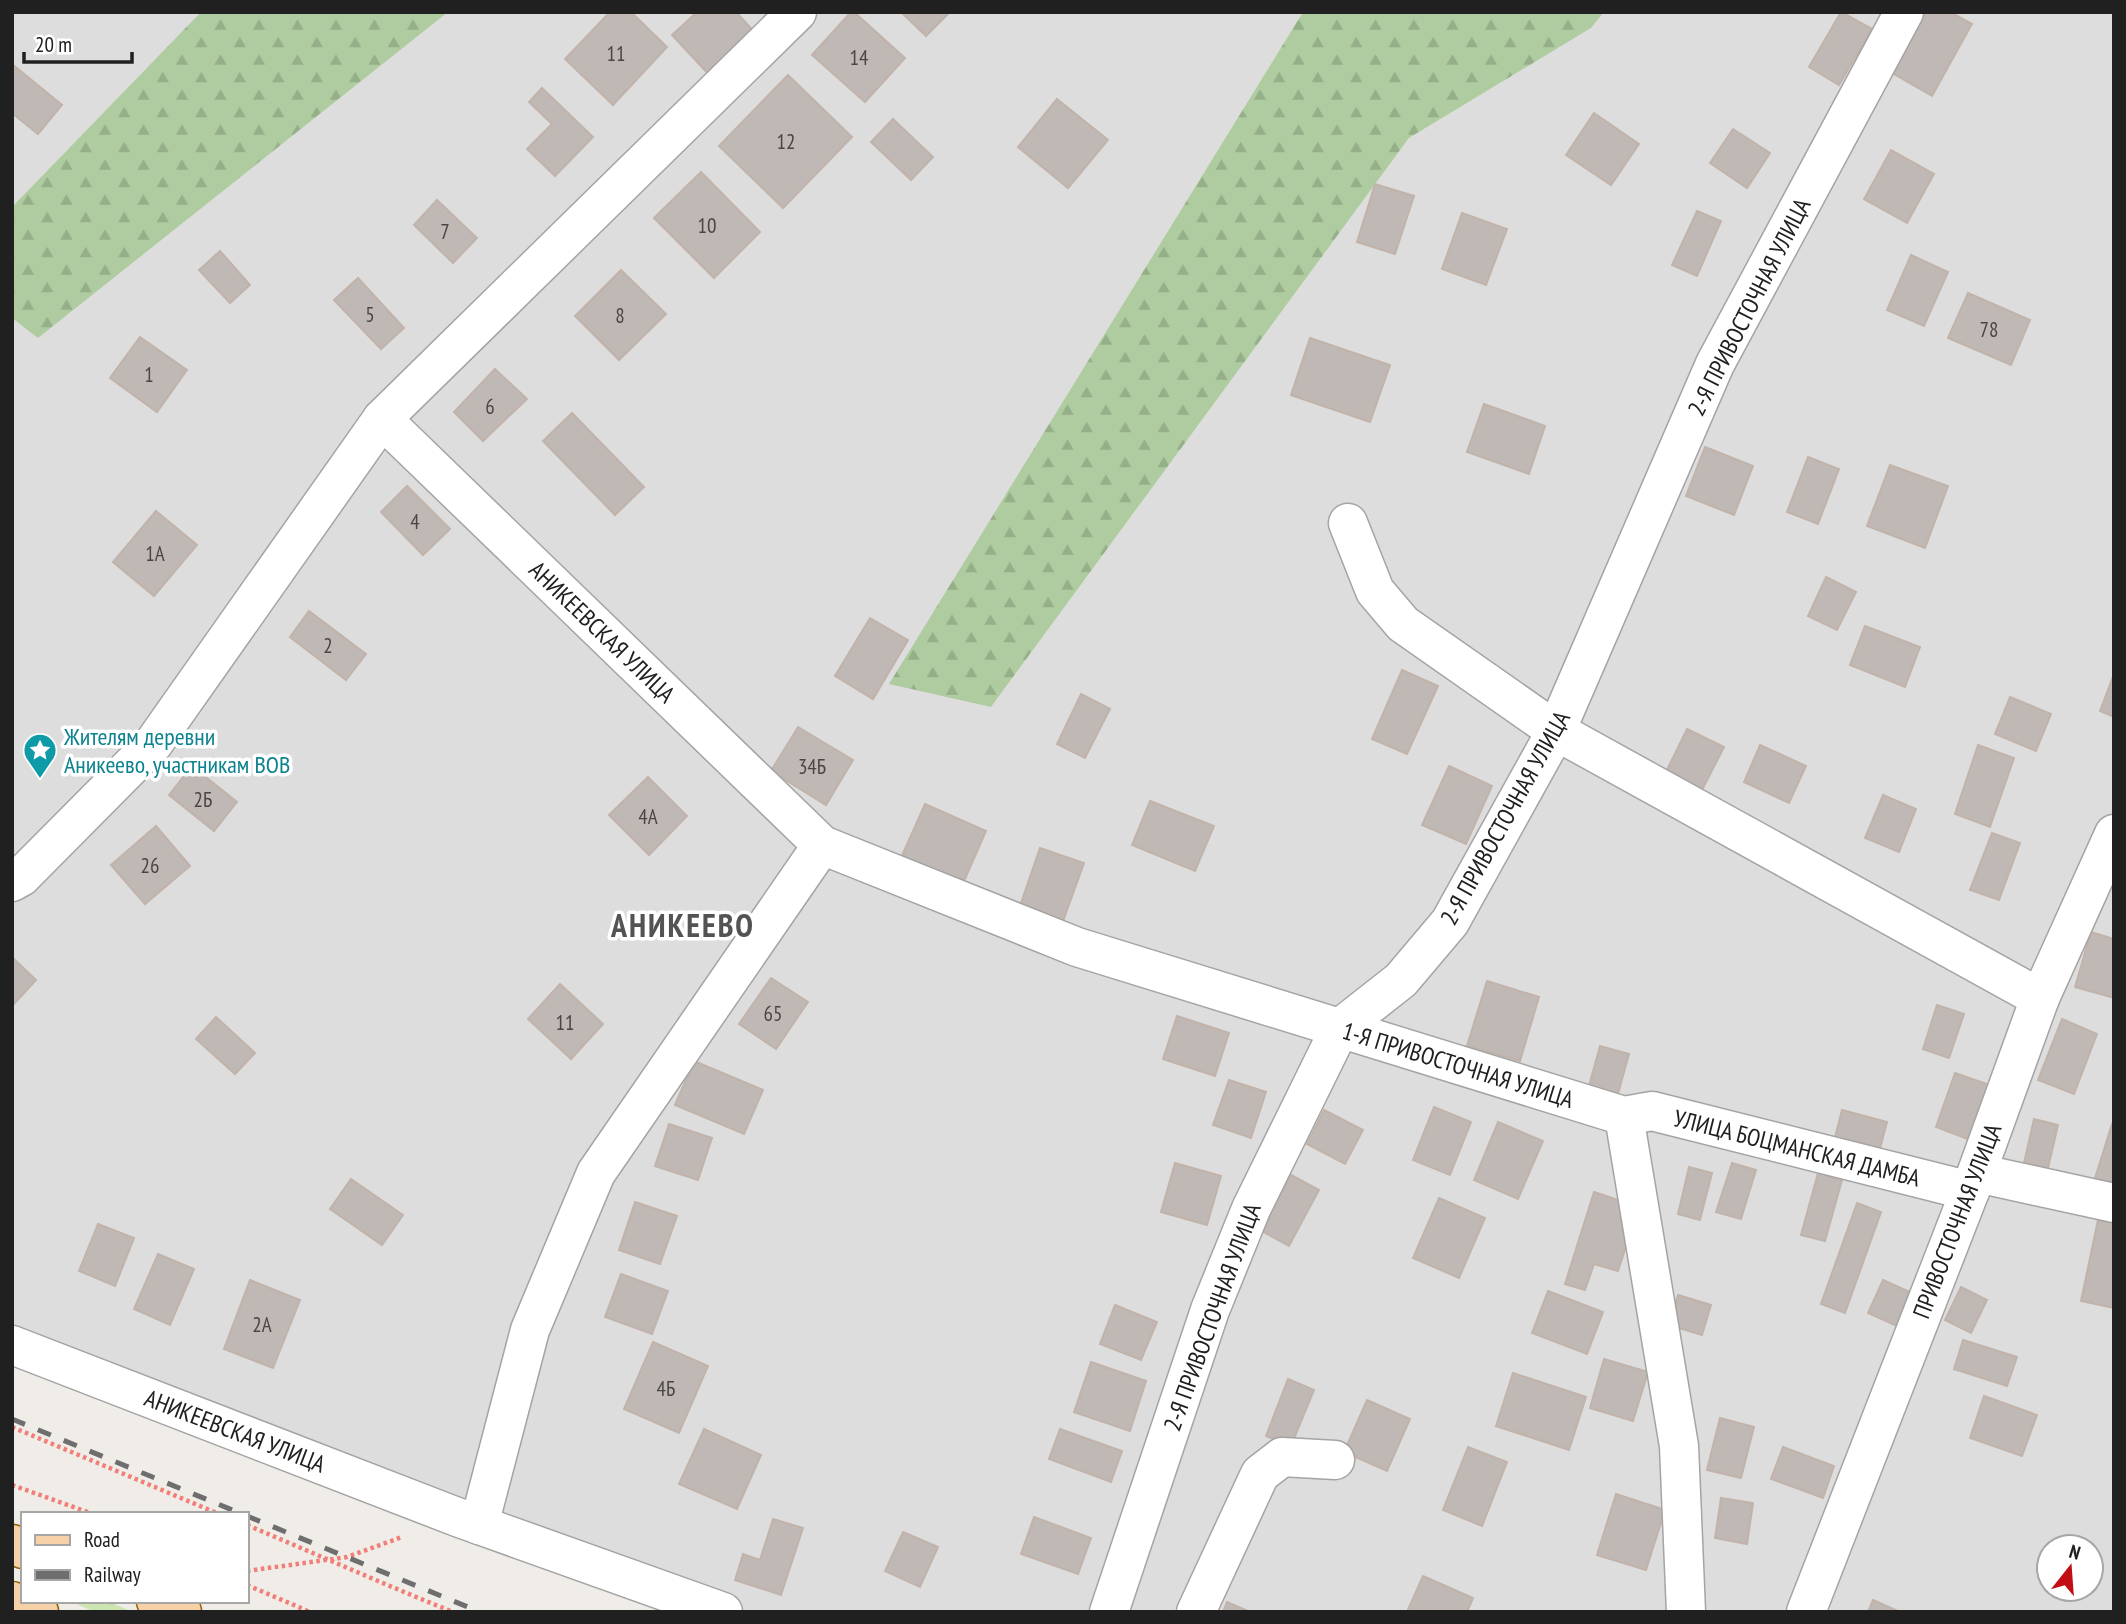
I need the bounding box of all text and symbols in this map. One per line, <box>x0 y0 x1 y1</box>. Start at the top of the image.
scale bar <box>24 21 133 65</box>
text: 20 m <box>35 31 72 58</box>
house number: 11 <box>607 40 625 67</box>
house number: 14 <box>850 44 869 71</box>
house number: 12 <box>777 128 795 155</box>
street label: 2-Я ПРИВОСТОЧНАЯ УЛИЦА <box>1681 192 1818 421</box>
house number: 10 <box>698 212 716 239</box>
house number: 7 <box>440 218 450 245</box>
house number: 5 <box>365 301 375 328</box>
house number: 8 <box>615 302 625 329</box>
house number: 78 <box>1980 316 1998 343</box>
house number: 1 <box>144 361 154 388</box>
house number: 6 <box>485 393 495 420</box>
house number: 4 <box>410 508 420 535</box>
house number: 1А <box>145 540 165 567</box>
street label: АНИКЕЕВСКАЯ УЛИЦА <box>523 555 682 710</box>
house number: 2 <box>323 632 333 659</box>
street label: 2-Я ПРИВОСТОЧНАЯ УЛИЦА <box>1433 705 1577 931</box>
place label: Жителям деревни Аникеево, участникам ВОВ <box>63 721 290 780</box>
place icon: Жителям деревни Аникеево, участникам ВОВ <box>21 731 59 780</box>
house number: 34Б <box>798 753 826 780</box>
house number: 2Б <box>194 786 212 813</box>
house number: 4А <box>638 803 658 830</box>
house number: 26 <box>141 852 159 879</box>
district label: АНИКЕЕВО <box>610 904 755 946</box>
house number: 65 <box>764 1000 782 1027</box>
house number: 11 <box>556 1009 574 1036</box>
street label: 1-Я ПРИВОСТОЧНАЯ УЛИЦА <box>1339 1015 1578 1115</box>
street label: УЛИЦА БОЦМАНСКАЯ ДАМБА <box>1671 1102 1924 1194</box>
street label: ПРИВОСТОЧНАЯ УЛИЦА <box>1906 1119 2009 1323</box>
street label: 2-Я ПРИВОСТОЧНАЯ УЛИЦА <box>1156 1198 1268 1435</box>
house number: 2А <box>252 1311 272 1338</box>
house number: 4Б <box>657 1375 675 1402</box>
street label: АНИКЕЕВСКАЯ УЛИЦА <box>140 1382 330 1480</box>
legend <box>21 1512 248 1603</box>
text: Road <box>84 1526 120 1553</box>
north arrow <box>2035 1533 2105 1603</box>
text: N <box>2067 1539 2083 1565</box>
text: Railway <box>84 1561 141 1588</box>

